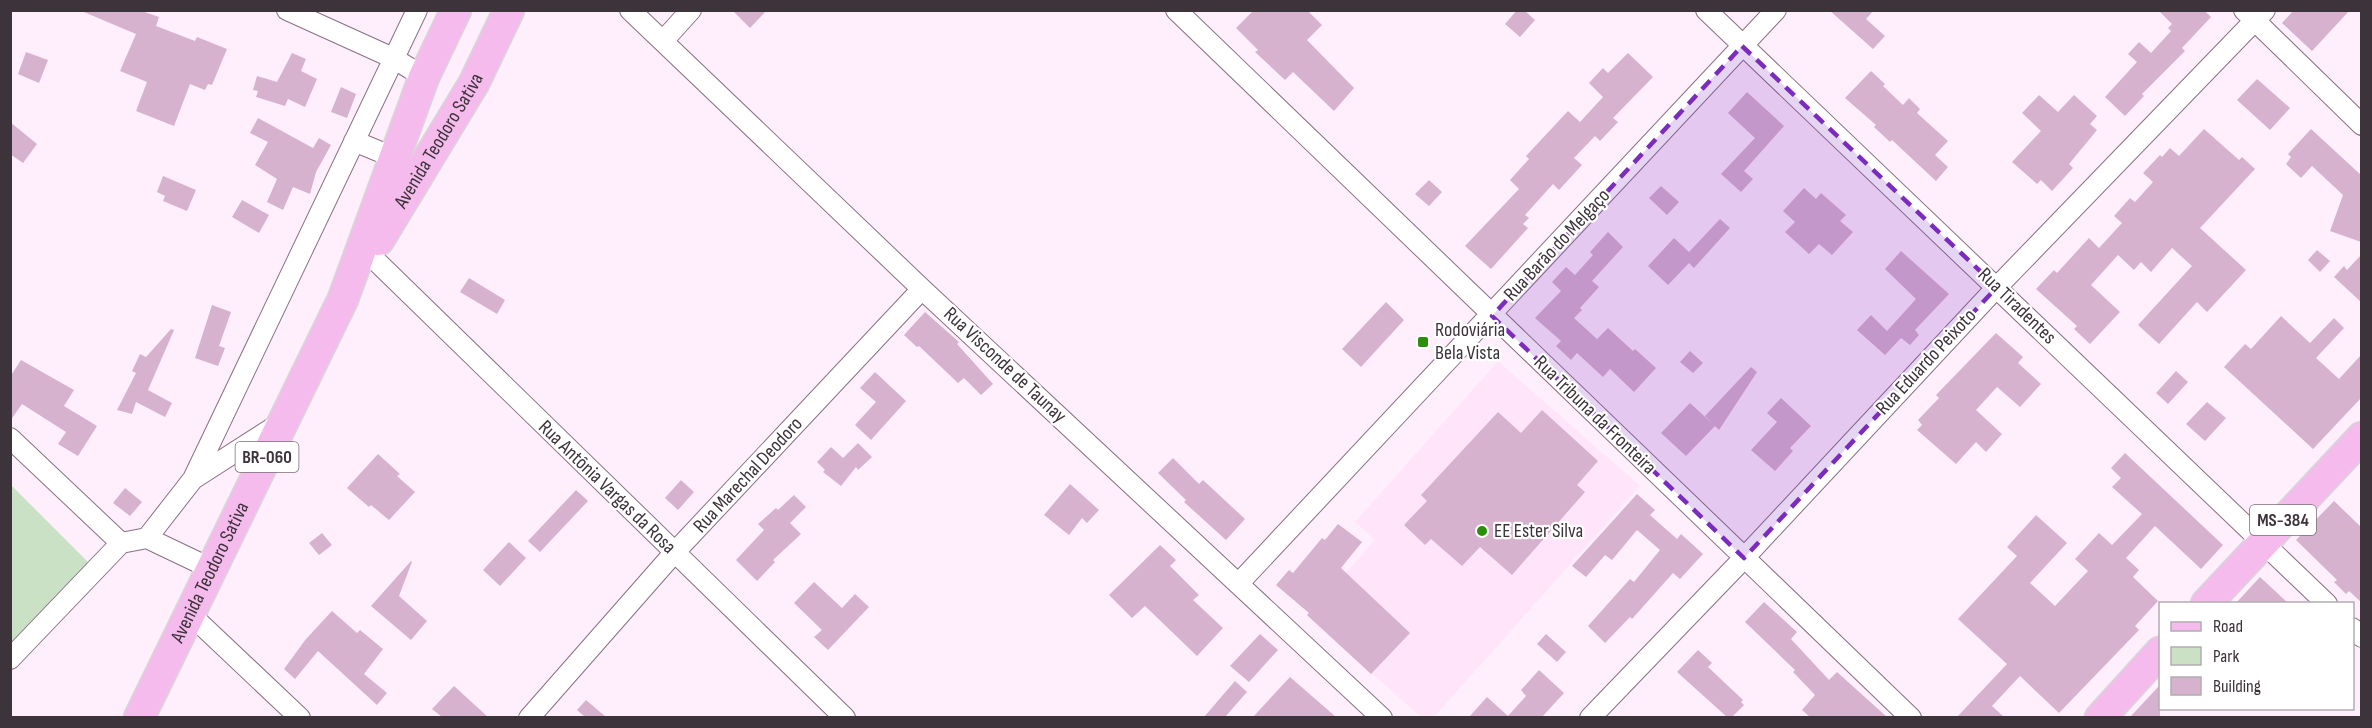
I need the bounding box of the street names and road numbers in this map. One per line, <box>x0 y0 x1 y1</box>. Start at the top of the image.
street label: Avenida Teodoro Sativa <box>389 69 489 213</box>
street label: Rua Barão do Melgaço <box>1499 184 1615 306</box>
street label: Rua Tiradentes <box>1973 263 2061 349</box>
street label: Rua Visconde de Taunay <box>939 302 1072 428</box>
street label: Rua Eduardo Peixoto <box>1871 304 1981 420</box>
street label: Rua Tribuna da Fronteira <box>1529 351 1661 479</box>
street label: Rua Marechal Deodoro <box>688 412 808 538</box>
street label: Rua Antônia Vargas da Rosa <box>533 415 681 559</box>
road number: BR-060 <box>236 442 298 472</box>
street label: Avenida Teodoro Sativa <box>165 498 254 648</box>
road number: MS-384 <box>2250 505 2316 535</box>

